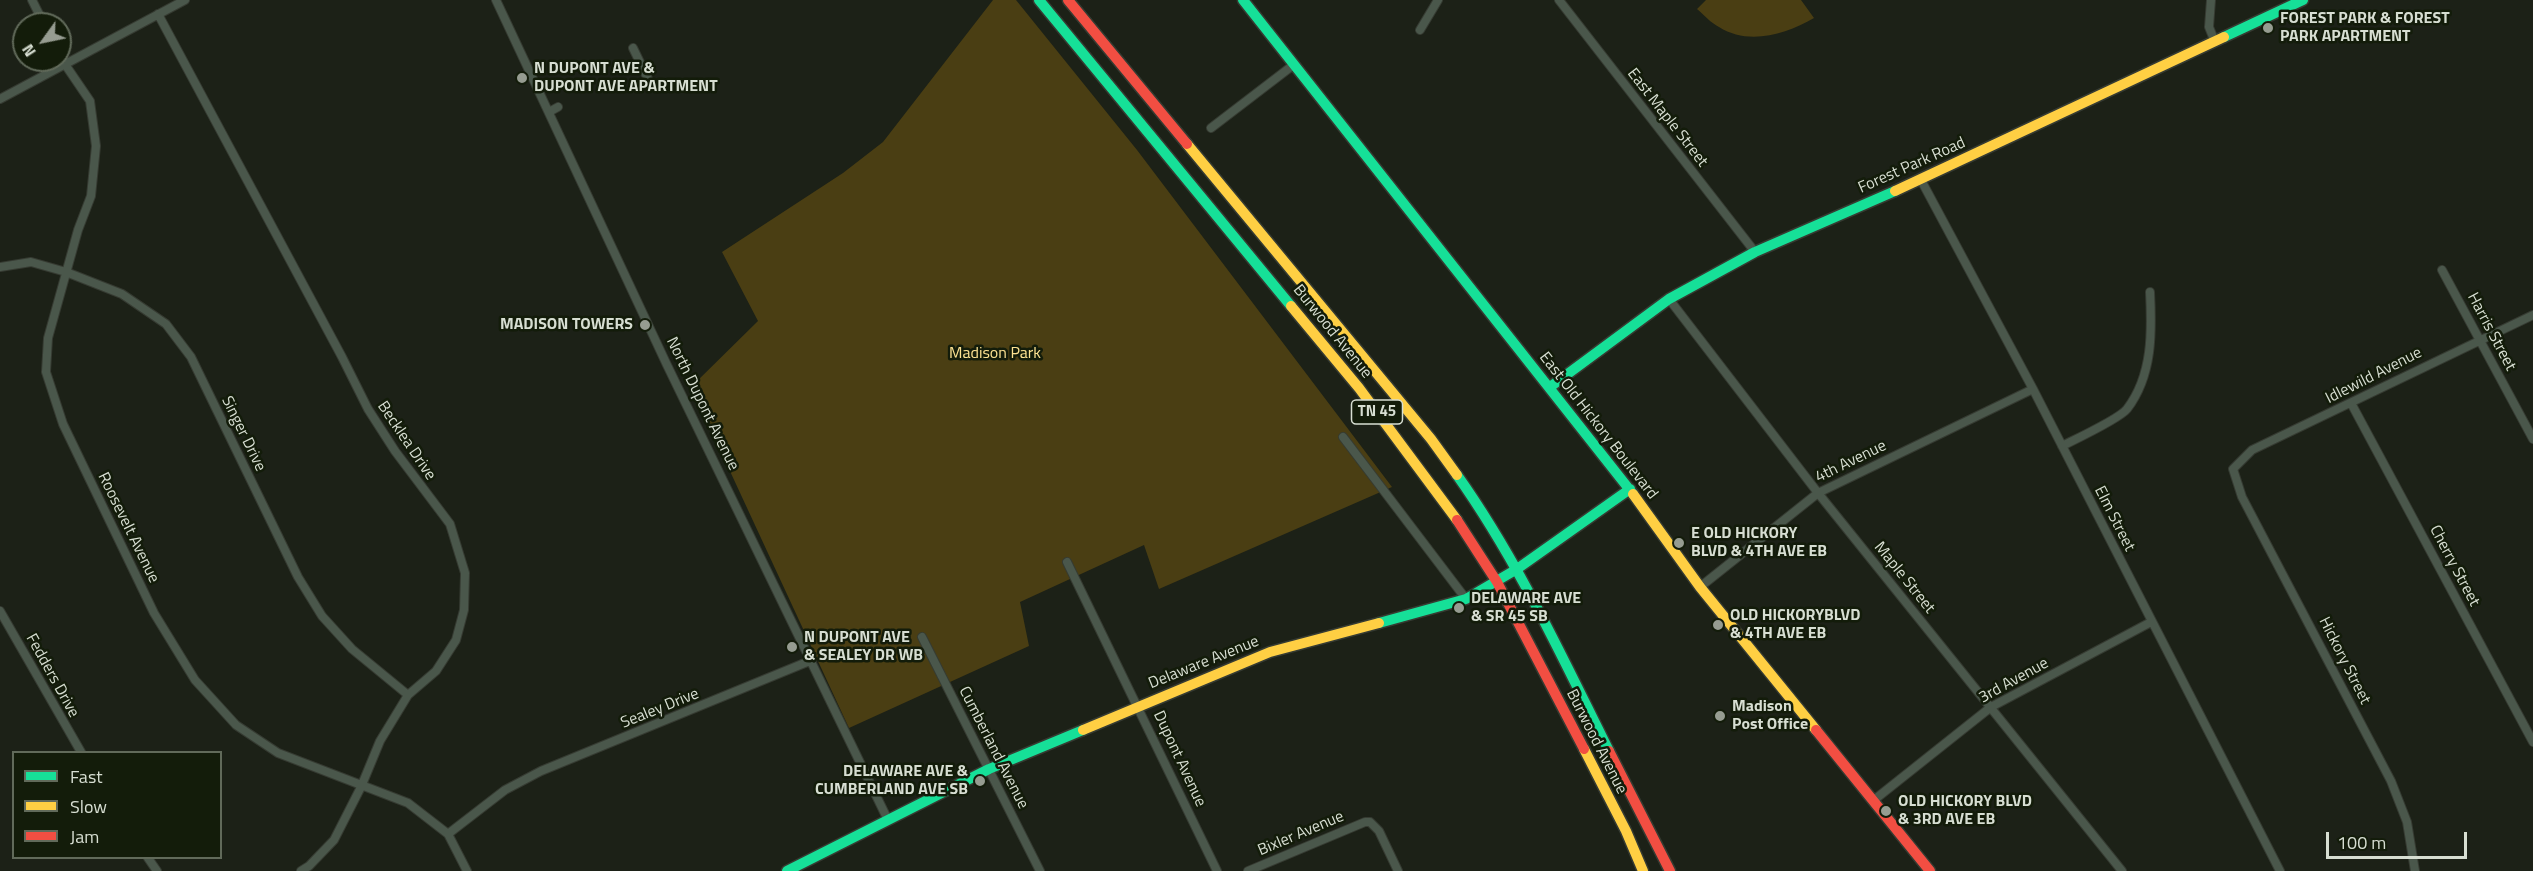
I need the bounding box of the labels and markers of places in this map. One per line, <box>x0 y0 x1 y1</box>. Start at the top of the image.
place label: FOREST PARK & FOREST PARK APARTMENT <box>2280 9 2450 47</box>
marker: FOREST PARK & FOREST PARK APARTMENT <box>2261 21 2275 35</box>
place label: N DUPONT AVE & DUPONT AVE APARTMENT <box>534 59 718 97</box>
marker: N DUPONT AVE & DUPONT AVE APARTMENT <box>515 71 529 85</box>
place label: MADISON TOWERS <box>500 315 633 335</box>
marker: MADISON TOWERS <box>638 318 652 332</box>
place label: E OLD HICKORY BLVD & 4TH AVE EB <box>1691 524 1827 562</box>
marker: E OLD HICKORY BLVD & 4TH AVE EB <box>1672 536 1686 550</box>
place label: DELAWARE AVE & SR 45 SB <box>1471 589 1581 627</box>
marker: DELAWARE AVE & SR 45 SB <box>1452 601 1466 615</box>
place label: OLD HICKORYBLVD & 4TH AVE EB <box>1730 606 1860 644</box>
marker: OLD HICKORYBLVD & 4TH AVE EB <box>1711 618 1725 632</box>
place label: N DUPONT AVE & SEALEY DR WB <box>804 628 923 666</box>
marker: N DUPONT AVE & SEALEY DR WB <box>785 640 799 654</box>
place label: Madison Post Office <box>1732 697 1808 735</box>
marker: Madison Post Office <box>1713 709 1727 723</box>
place label: DELAWARE AVE & CUMBERLAND AVE SB <box>815 762 968 800</box>
marker: DELAWARE AVE & CUMBERLAND AVE SB <box>973 774 987 788</box>
place label: OLD HICKORY BLVD & 3RD AVE EB <box>1898 792 2032 830</box>
marker: OLD HICKORY BLVD & 3RD AVE EB <box>1879 804 1893 818</box>

